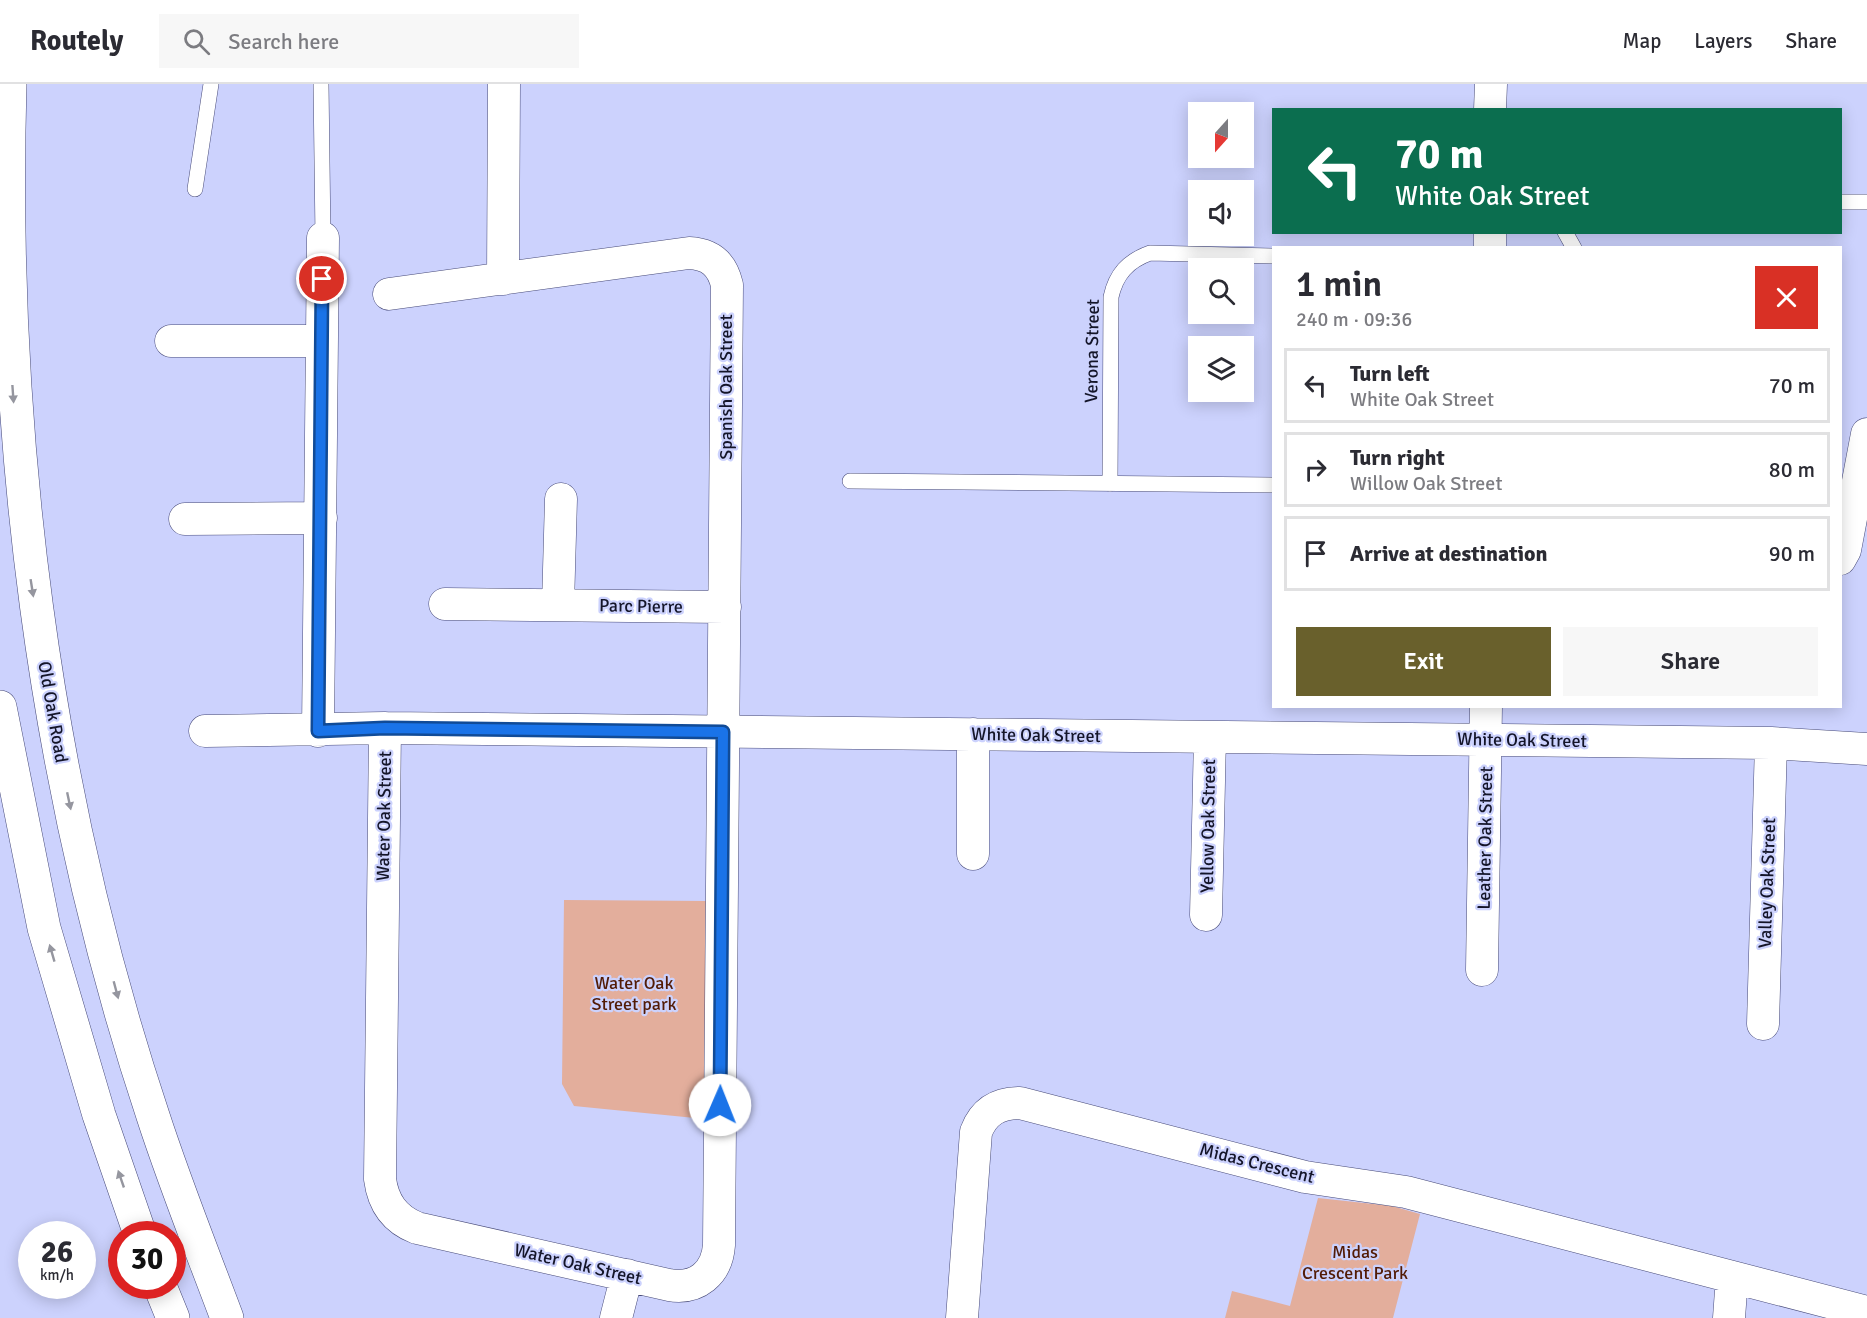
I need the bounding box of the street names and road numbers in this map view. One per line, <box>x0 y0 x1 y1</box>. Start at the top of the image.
street label: Verona Street <box>1080 299 1104 403</box>
street label: Spanish Oak Street <box>715 314 737 460</box>
street label: Parc Pierre <box>599 594 683 618</box>
street label: Old Oak Road <box>33 659 73 765</box>
street label: White Oak Street <box>971 723 1101 747</box>
street label: White Oak Street <box>1457 728 1587 752</box>
street label: Water Oak Street <box>372 751 396 881</box>
street label: Yellow Oak Street <box>1196 759 1220 893</box>
street label: Leather Oak Street <box>1473 766 1497 910</box>
street label: Valley Oak Street <box>1754 817 1780 949</box>
street label: Midas Crescent <box>1197 1138 1317 1188</box>
street label: Water Oak Street <box>512 1239 644 1289</box>

